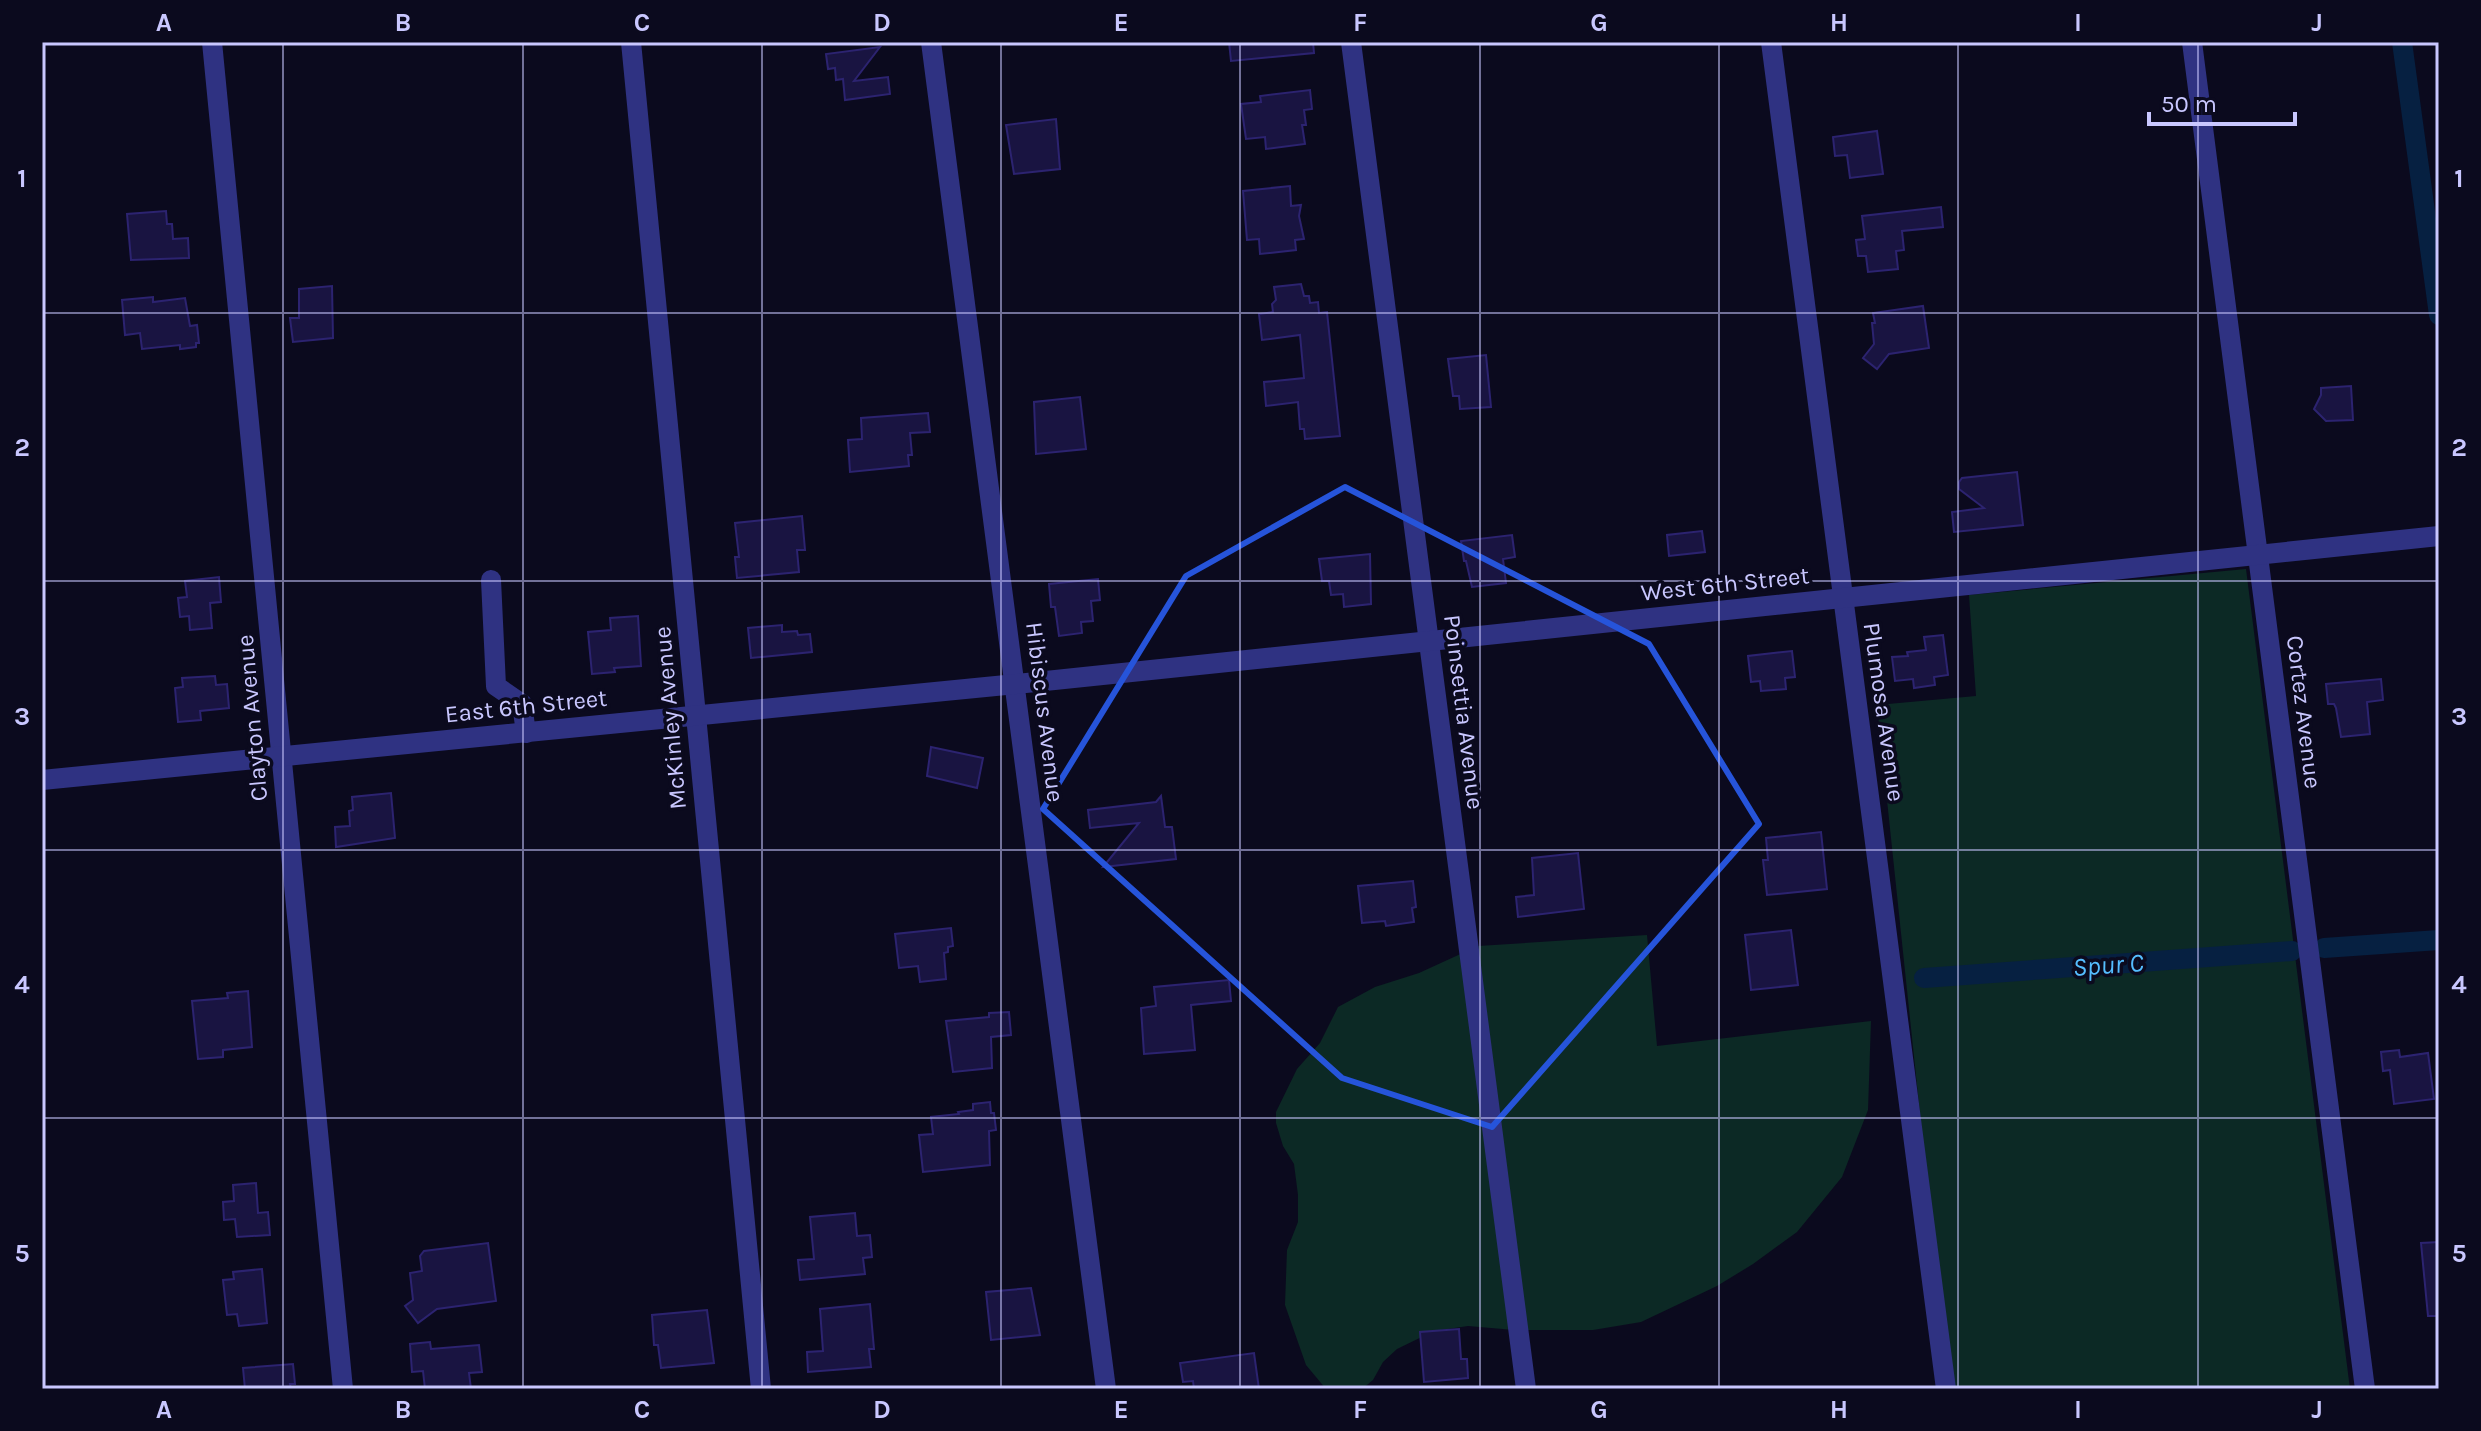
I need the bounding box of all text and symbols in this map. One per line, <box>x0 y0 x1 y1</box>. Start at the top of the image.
text: A <box>156 7 172 38</box>
text: B <box>395 7 411 38</box>
text: C <box>634 7 650 38</box>
text: D <box>873 7 891 38</box>
text: E <box>1113 7 1129 38</box>
text: F <box>1353 7 1367 38</box>
text: G <box>1590 7 1608 38</box>
text: H <box>1830 7 1848 38</box>
text: I <box>2074 7 2082 38</box>
text: J <box>2311 7 2323 38</box>
scale bar <box>2149 76 2295 126</box>
text: 50 m <box>2161 90 2217 118</box>
text: 1 <box>17 163 27 194</box>
text: 1 <box>2454 163 2464 194</box>
text: 2 <box>14 432 30 463</box>
text: 2 <box>2451 432 2467 463</box>
street label: West 6th Street <box>1639 561 1811 607</box>
street label: Poinsettia Avenue <box>1438 613 1490 811</box>
street label: Hibiscus Avenue <box>1020 620 1070 804</box>
street label: Plumosa Avenue <box>1858 621 1910 803</box>
street label: McKinley Avenue <box>648 625 692 811</box>
street label: Clayton Avenue <box>231 634 273 802</box>
street label: Cortez Avenue <box>2281 634 2327 790</box>
street label: East 6th Street <box>444 684 608 728</box>
text: 3 <box>14 701 30 732</box>
text: 3 <box>2451 701 2467 732</box>
water label: Spur C <box>2071 947 2145 983</box>
text: 4 <box>14 969 30 1000</box>
text: 4 <box>2451 969 2467 1000</box>
text: 5 <box>14 1238 30 1269</box>
text: 5 <box>2451 1238 2467 1269</box>
text: A <box>156 1394 172 1425</box>
text: B <box>395 1394 411 1425</box>
text: C <box>634 1394 650 1425</box>
text: D <box>873 1394 891 1425</box>
text: E <box>1113 1394 1129 1425</box>
text: F <box>1353 1394 1367 1425</box>
text: G <box>1590 1394 1608 1425</box>
text: H <box>1830 1394 1848 1425</box>
text: I <box>2074 1394 2082 1425</box>
text: J <box>2311 1394 2323 1425</box>

